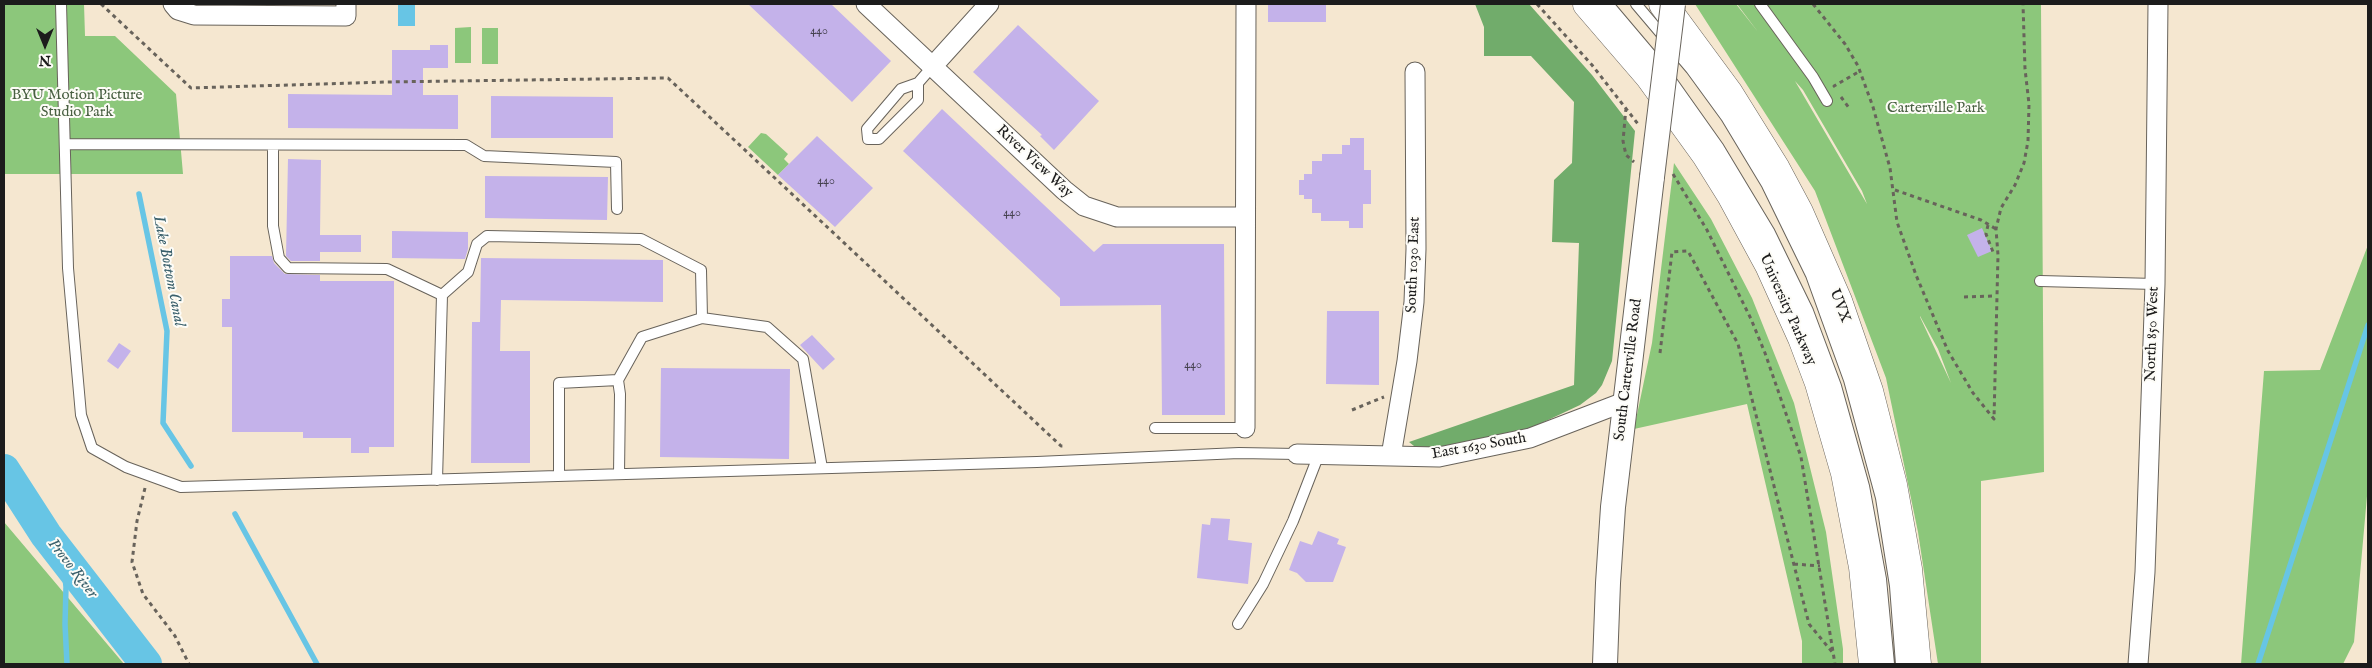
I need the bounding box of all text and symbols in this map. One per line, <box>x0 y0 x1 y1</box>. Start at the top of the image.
north arrow <box>20 20 70 70</box>
house number: 440 <box>810 25 828 39</box>
text: N <box>39 51 51 69</box>
park label: BYU Motion Picture Studio Park <box>12 87 142 122</box>
park label: Carterville Park <box>1887 100 1985 118</box>
street label: River View Way <box>992 122 1076 202</box>
house number: 440 <box>817 175 835 189</box>
house number: 440 <box>1003 207 1021 221</box>
water label: Lake Bottom Canal <box>148 214 188 328</box>
street label: South 1030 East <box>1403 217 1425 313</box>
street label: University Parkway <box>1754 251 1820 369</box>
street label: North 850 West <box>2142 286 2164 382</box>
street label: UVX <box>1824 287 1854 325</box>
street label: South Carterville Road <box>1611 298 1647 442</box>
house number: 440 <box>1184 359 1202 373</box>
street label: East 1630 South <box>1430 430 1528 464</box>
water label: Provo River <box>43 535 101 603</box>

